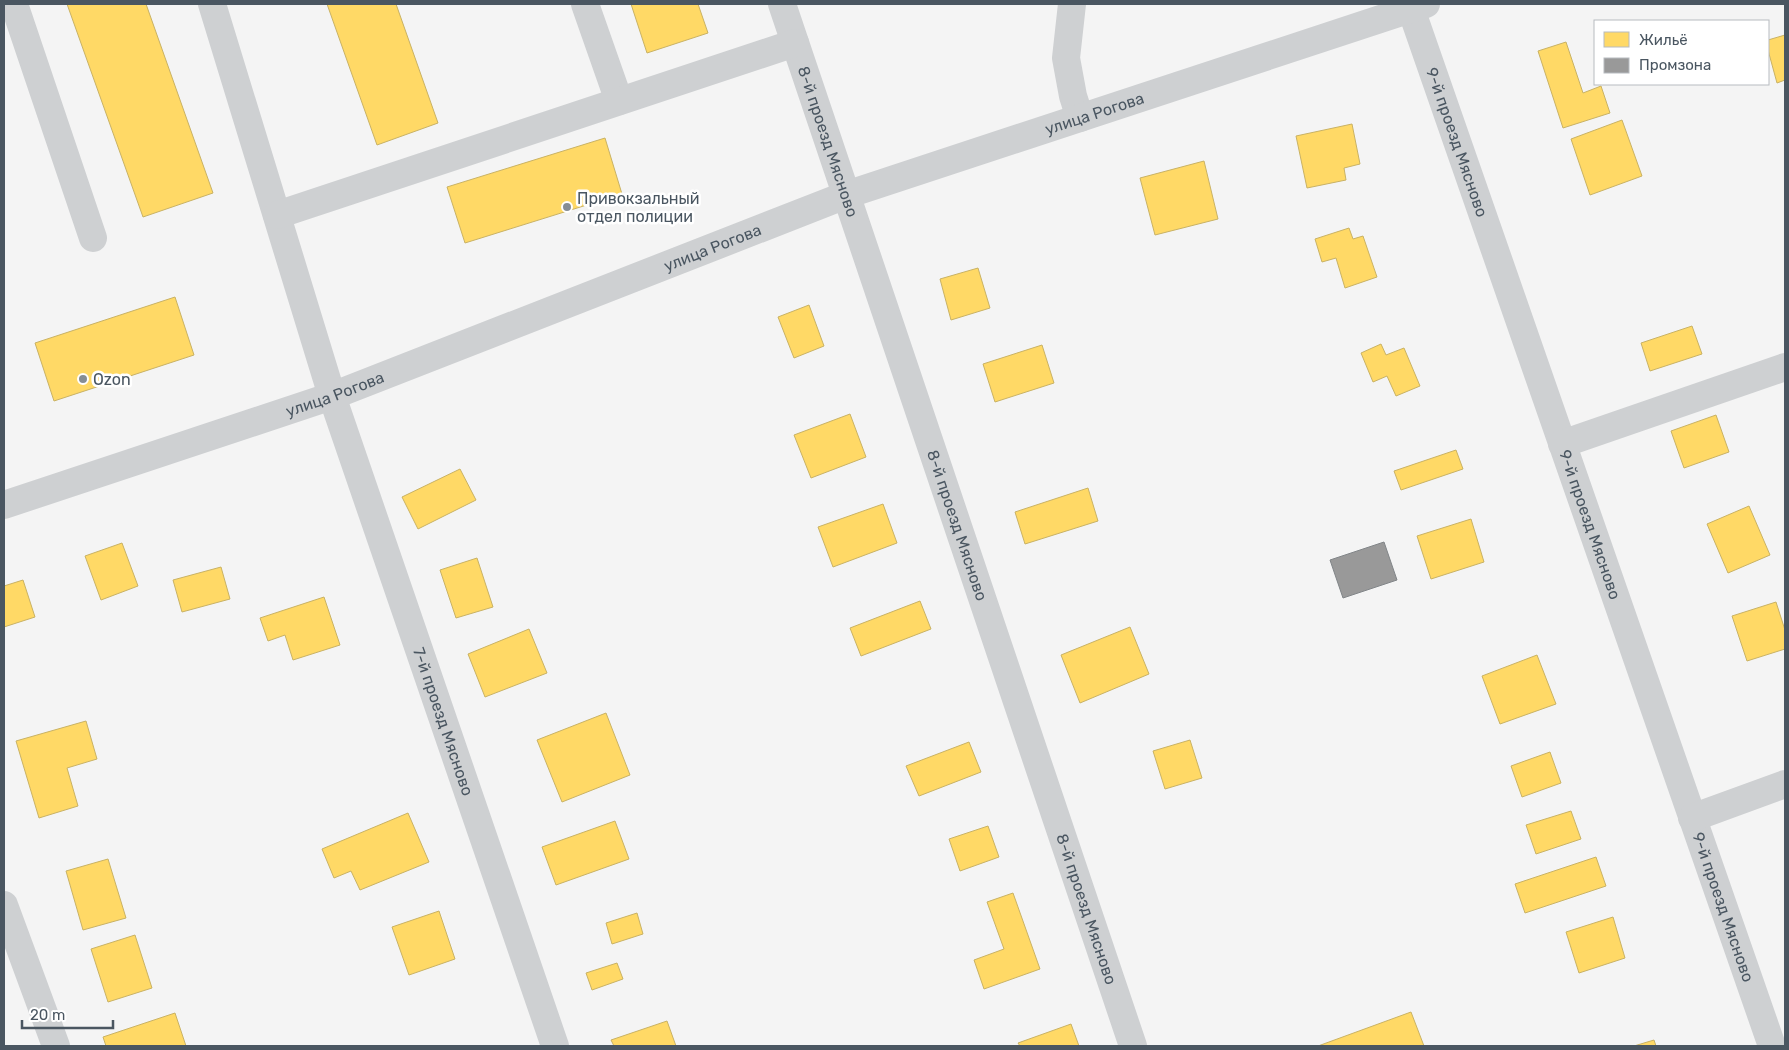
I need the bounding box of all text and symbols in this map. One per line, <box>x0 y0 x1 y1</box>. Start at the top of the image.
legend <box>1594 20 1769 85</box>
text: Жильё <box>1639 31 1688 49</box>
text: Промзона <box>1639 56 1711 74</box>
street label: 8-й проезд Мясново <box>794 64 862 219</box>
street label: 9-й проезд Мясново <box>1422 65 1492 219</box>
street label: улица Рогова <box>1043 89 1146 139</box>
place label: Привокзальный отдел полиции <box>577 189 700 226</box>
marker: Привокзальный отдел полиции <box>561 201 573 213</box>
street label: улица Рогова <box>661 220 764 275</box>
street label: улица Рогова <box>283 368 387 421</box>
place label: Ozon <box>93 370 131 389</box>
marker: Ozon <box>77 373 89 385</box>
street label: 9-й проезд Мясново <box>1555 447 1625 602</box>
street label: 8-й проезд Мясново <box>923 448 991 603</box>
street label: 7-й проезд Мясново <box>409 645 477 798</box>
street label: 9-й проезд Мясново <box>1688 830 1758 984</box>
street label: 8-й проезд Мясново <box>1052 831 1121 987</box>
scale bar <box>22 998 114 1030</box>
text: 20 m <box>30 1006 65 1024</box>

